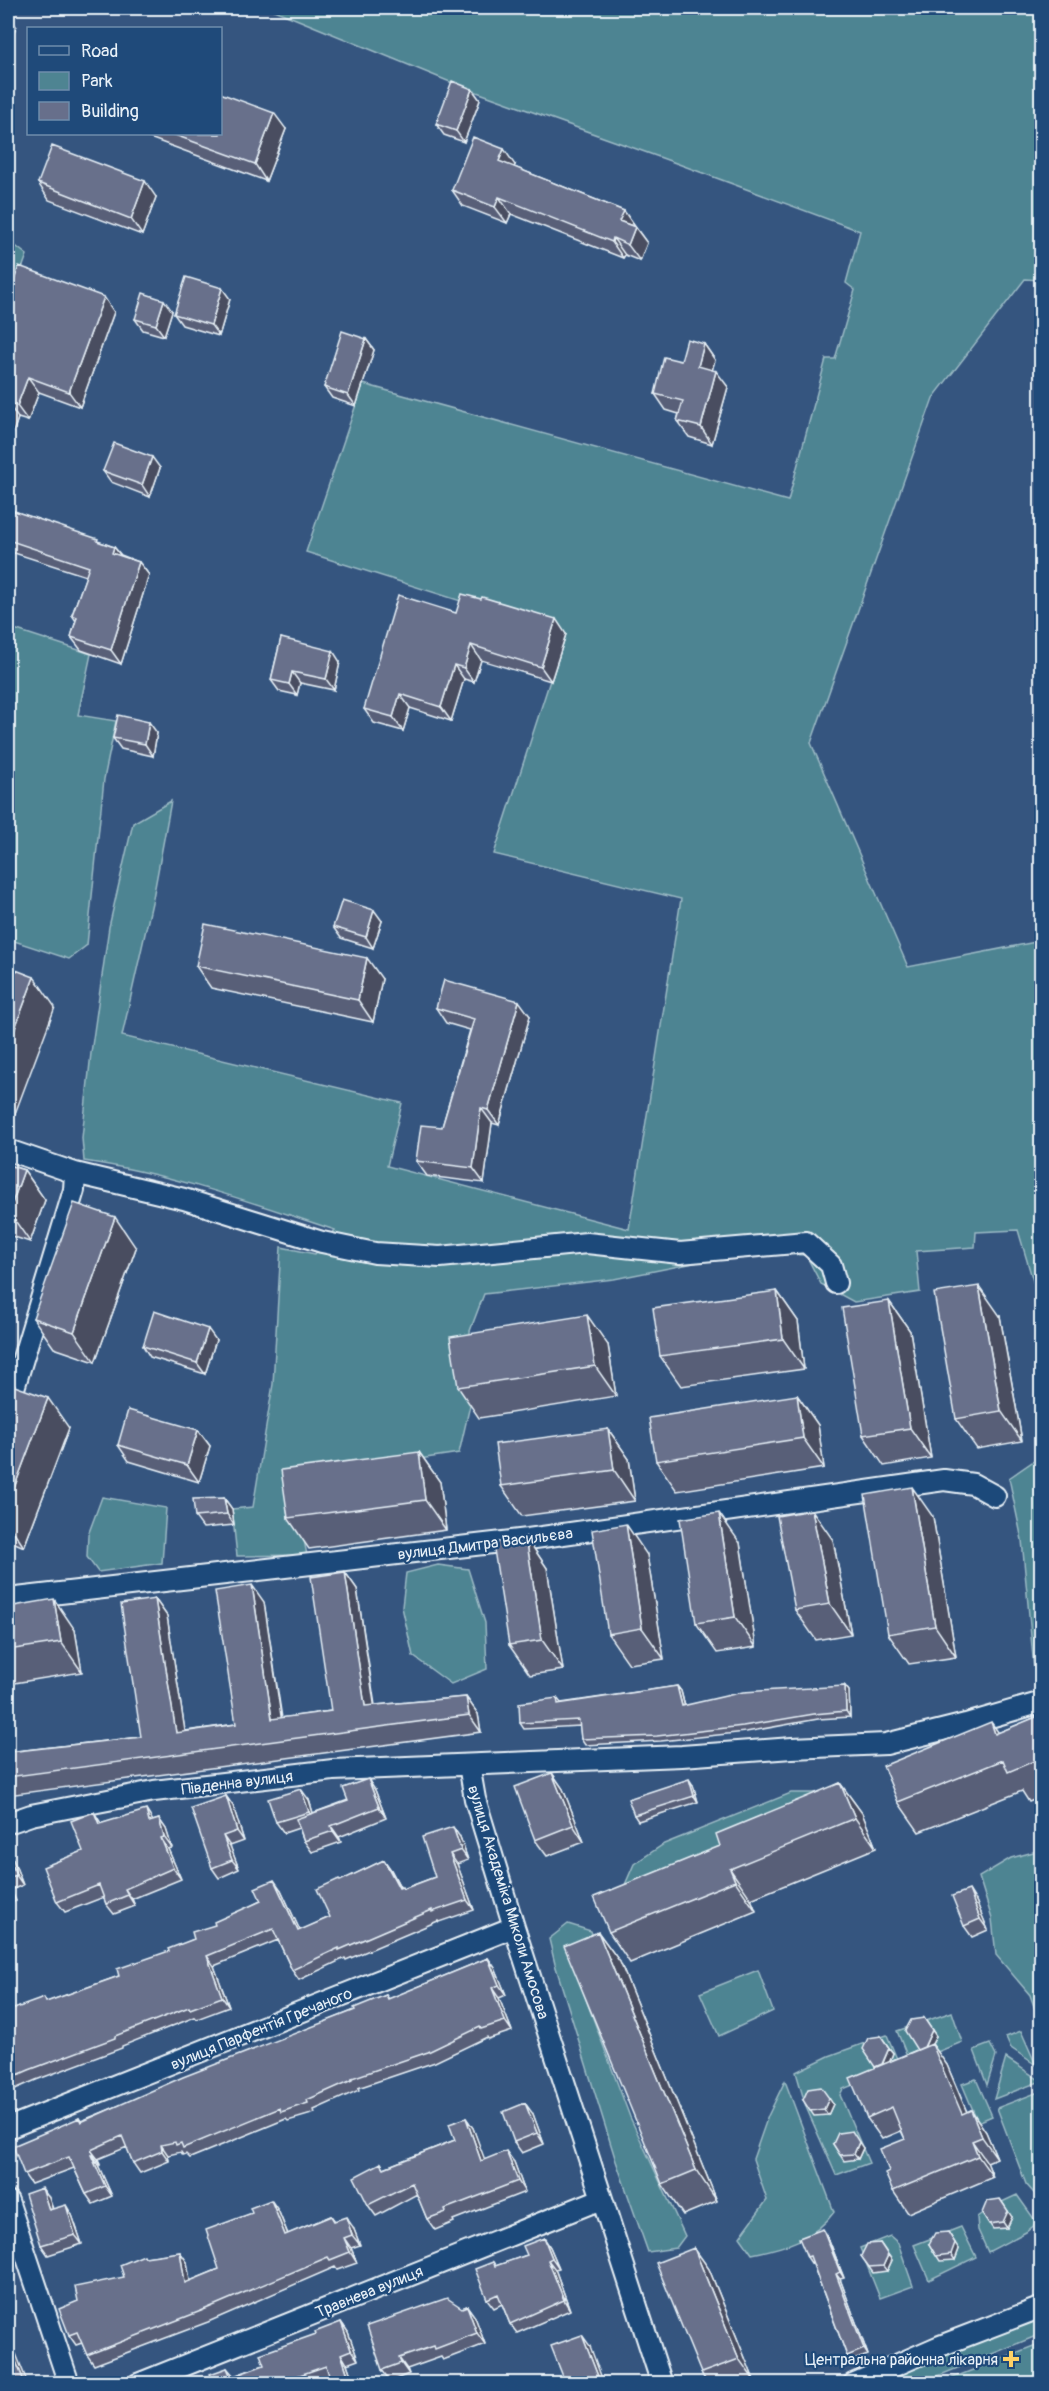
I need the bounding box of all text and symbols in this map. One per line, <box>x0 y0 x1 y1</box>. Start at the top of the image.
legend <box>27 27 222 135</box>
text: Road <box>81 40 118 63</box>
text: Park <box>81 70 113 93</box>
text: Building <box>81 100 139 123</box>
street label: вулиця Дмитра Васильєва <box>396 1523 574 1565</box>
street label: Південна вулиця <box>180 1766 294 1800</box>
street label: вулиця Академіка Миколи Амосова <box>463 1783 553 2022</box>
street label: вулиця Парфентія Гречаного <box>168 1983 355 2075</box>
street label: Травнева вулиця <box>313 2261 426 2323</box>
place label: Центральна районна лікарня <box>805 2350 998 2370</box>
marker: Центральна районна лікарня <box>1002 2350 1020 2368</box>

